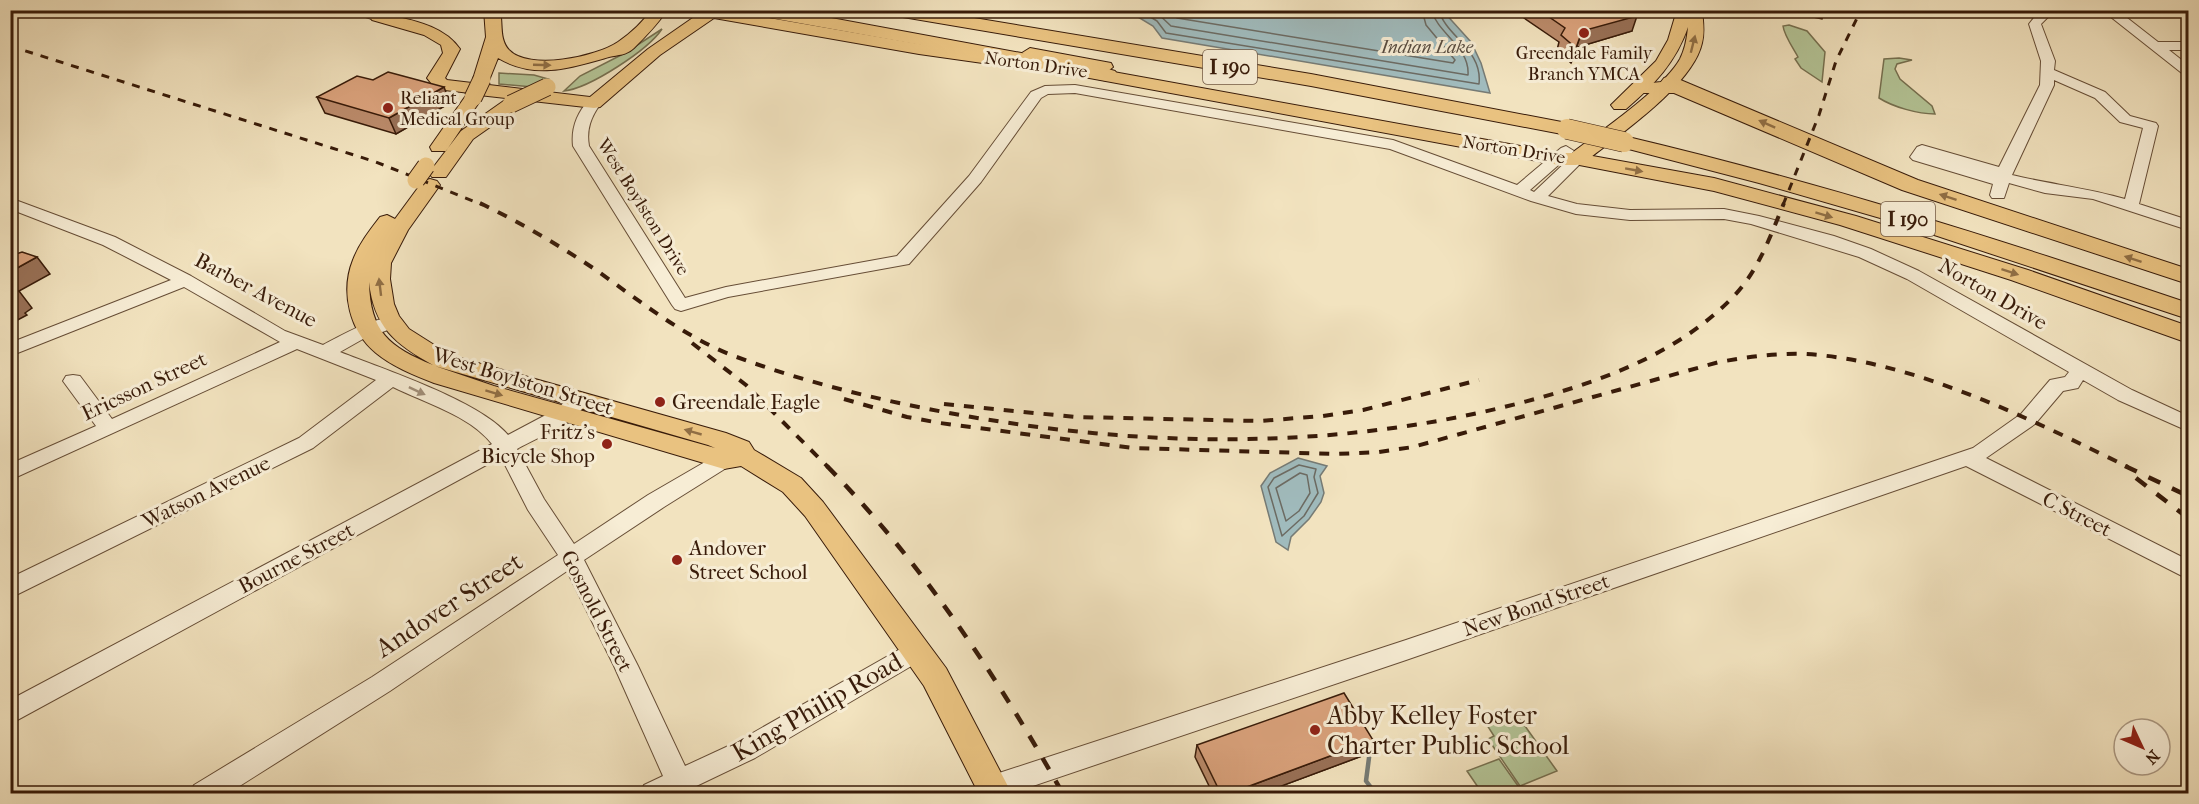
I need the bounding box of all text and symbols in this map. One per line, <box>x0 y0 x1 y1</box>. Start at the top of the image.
marker: Greendale Family Branch YMCA <box>1577 26 1591 40</box>
one-way arrow <box>1689 35 1699 54</box>
water label: Indian Lake <box>1380 37 1474 58</box>
place label: Greendale Family Branch YMCA <box>1516 43 1654 85</box>
street label: Norton Drive <box>983 47 1089 83</box>
road number: I 190 <box>1203 50 1257 84</box>
one-way arrow <box>532 61 551 70</box>
place label: Reliant Medical Group <box>400 88 515 130</box>
marker: Reliant Medical Group <box>381 101 395 115</box>
one-way arrow <box>1758 119 1776 129</box>
street label: Norton Drive <box>1461 132 1567 169</box>
street label: West Boylston Drive <box>592 134 694 279</box>
one-way arrow <box>1625 166 1644 175</box>
one-way arrow <box>1939 192 1957 202</box>
road number: I 190 <box>1881 202 1935 236</box>
one-way arrow <box>1815 211 1833 220</box>
street label: Barber Avenue <box>191 248 321 332</box>
street label: Norton Drive <box>1935 253 2051 335</box>
one-way arrow <box>2124 253 2142 263</box>
one-way arrow <box>2001 268 2019 278</box>
one-way arrow <box>376 278 385 297</box>
street label: West Boylston Street <box>429 342 617 420</box>
street label: Ericsson Street <box>78 346 211 425</box>
one-way arrow <box>409 386 427 396</box>
one-way arrow <box>485 389 503 399</box>
place label: Greendale Eagle <box>672 390 820 414</box>
marker: Greendale Eagle <box>653 395 667 409</box>
place label: Fritz's Bicycle Shop <box>481 420 595 468</box>
one-way arrow <box>684 427 702 436</box>
marker: Fritz's Bicycle Shop <box>600 437 614 451</box>
street label: Watson Avenue <box>137 451 274 534</box>
street label: C Street <box>2039 486 2116 542</box>
street label: Bourne Street <box>234 517 358 598</box>
place label: Andover Street School <box>688 536 808 584</box>
street label: Andover Street <box>369 546 529 665</box>
street label: Gosnold Street <box>556 546 638 676</box>
marker: Andover Street School <box>670 553 684 567</box>
street label: New Bond Street <box>1460 569 1613 641</box>
street label: King Philip Road <box>726 645 908 768</box>
place label: Abby Kelley Foster Charter Public School <box>1326 700 1569 761</box>
north arrow <box>2112 717 2172 777</box>
marker: Abby Kelley Foster Charter Public School <box>1308 723 1322 737</box>
text: N <box>2141 746 2163 769</box>

